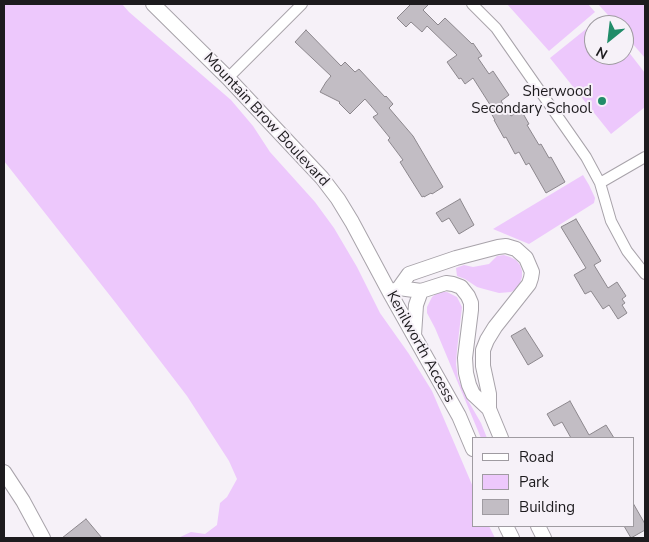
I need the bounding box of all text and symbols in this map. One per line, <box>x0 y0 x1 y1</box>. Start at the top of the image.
north arrow <box>584 15 634 65</box>
text: N <box>593 42 611 64</box>
street label: Mountain Brow Boulevard <box>199 50 333 190</box>
place label: Sherwood Secondary School <box>471 83 592 118</box>
marker: Sherwood Secondary School <box>596 95 608 107</box>
street label: Kenilworth Access <box>382 288 458 406</box>
legend <box>472 437 634 527</box>
text: Road <box>519 447 554 467</box>
text: Park <box>519 472 549 492</box>
text: Building <box>519 497 575 517</box>

